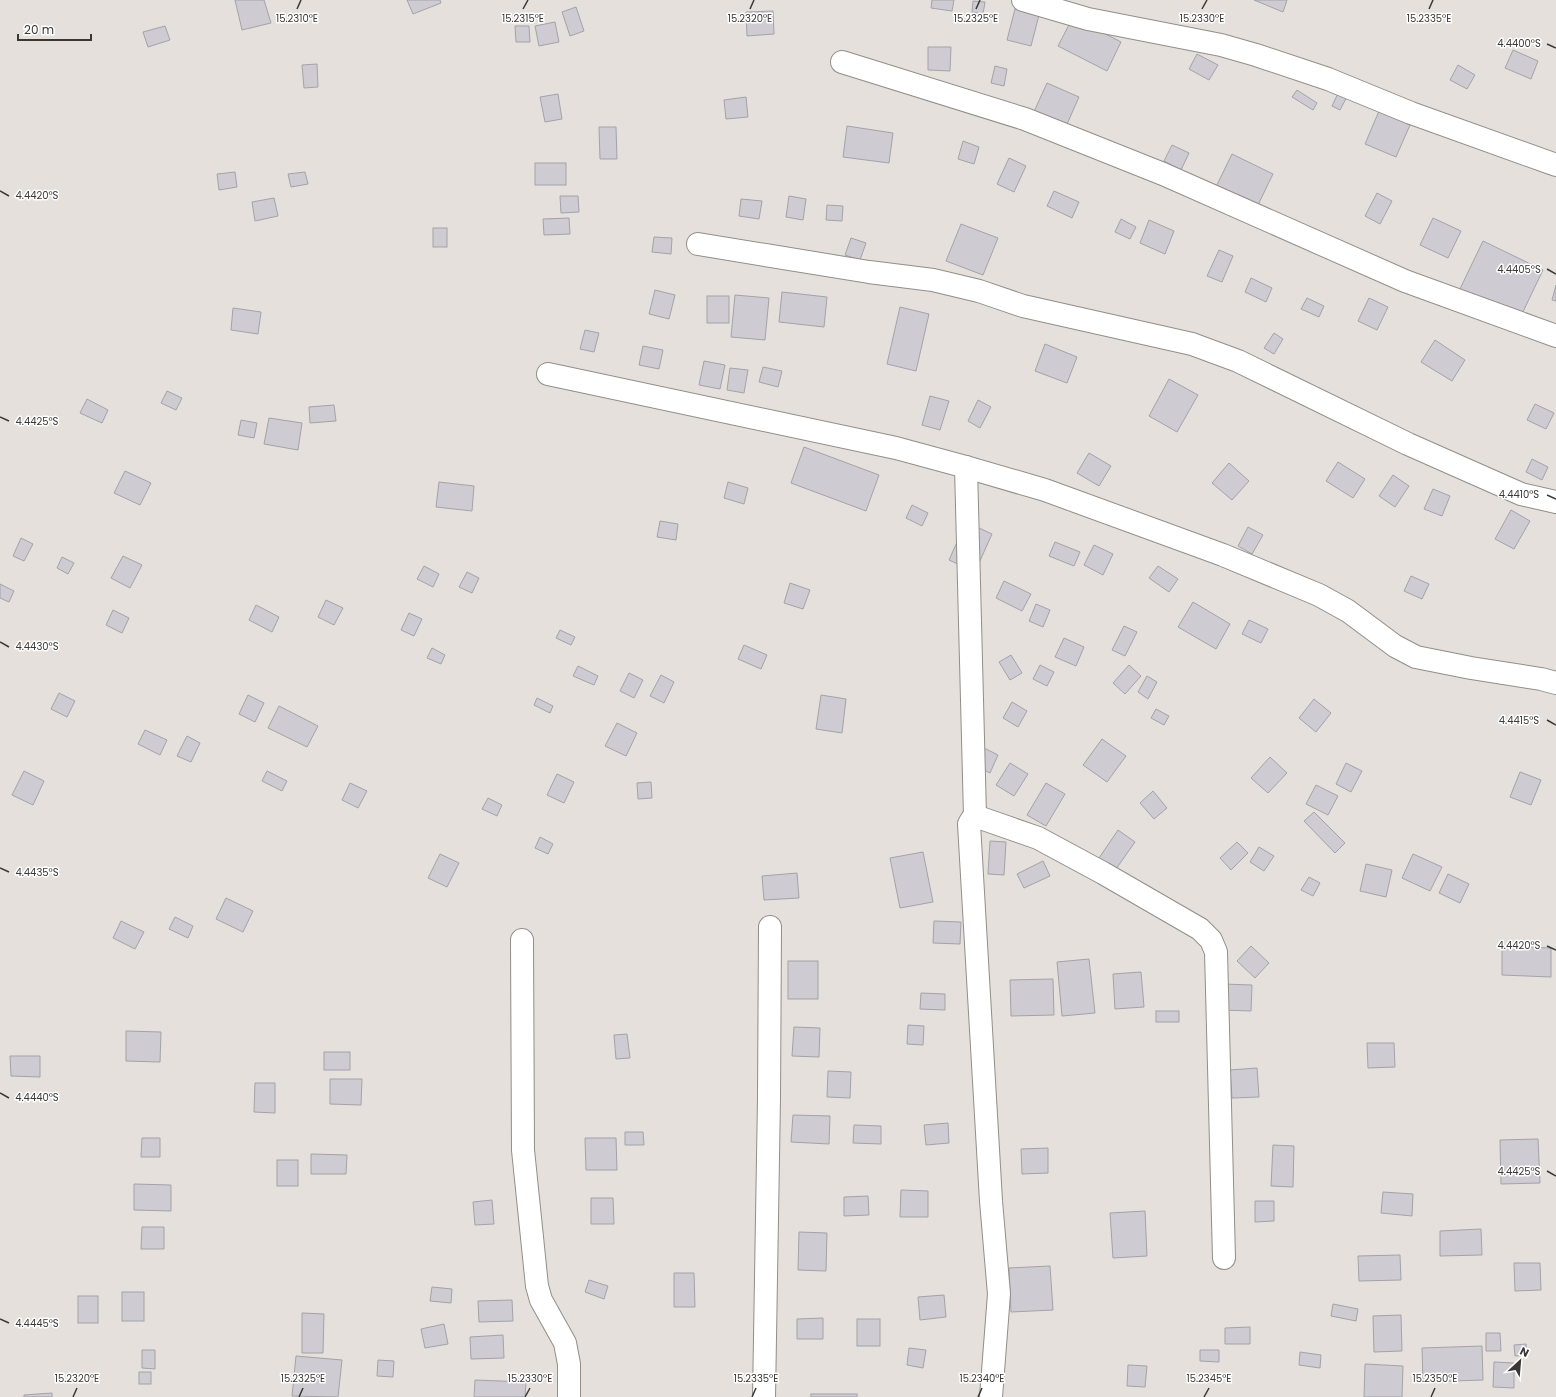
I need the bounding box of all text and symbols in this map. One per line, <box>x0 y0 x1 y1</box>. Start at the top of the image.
text: 15.2310°E <box>276 11 318 26</box>
text: 15.2315°E <box>502 11 544 26</box>
text: 15.2320°E <box>728 11 772 26</box>
text: 15.2325°E <box>954 11 998 26</box>
text: 15.2330°E <box>1180 11 1224 26</box>
text: 15.2335°E <box>1407 11 1451 26</box>
scale bar <box>18 16 91 42</box>
text: 20 m <box>24 21 54 38</box>
text: 4.4400°S <box>1497 36 1541 51</box>
text: 4.4420°S <box>16 188 59 203</box>
text: 4.4405°S <box>1497 262 1541 277</box>
text: 4.4425°S <box>16 414 59 429</box>
text: 4.4410°S <box>1499 487 1539 502</box>
text: 4.4430°S <box>15 639 59 654</box>
text: 4.4415°S <box>1499 713 1539 728</box>
text: 4.4435°S <box>15 865 59 880</box>
text: 4.4420°S <box>1498 938 1541 953</box>
text: 4.4440°S <box>15 1090 59 1105</box>
text: 4.4425°S <box>1498 1164 1541 1179</box>
text: 4.4445°S <box>15 1316 59 1331</box>
north arrow <box>1500 1341 1540 1381</box>
text: N <box>1517 1343 1532 1361</box>
text: 15.2320°E <box>55 1371 99 1386</box>
text: 15.2325°E <box>281 1371 325 1386</box>
text: 15.2330°E <box>508 1371 552 1386</box>
text: 15.2335°E <box>734 1371 778 1386</box>
text: 15.2340°E <box>959 1371 1005 1386</box>
text: 15.2345°E <box>1186 1371 1232 1386</box>
text: 15.2350°E <box>1412 1371 1458 1386</box>

